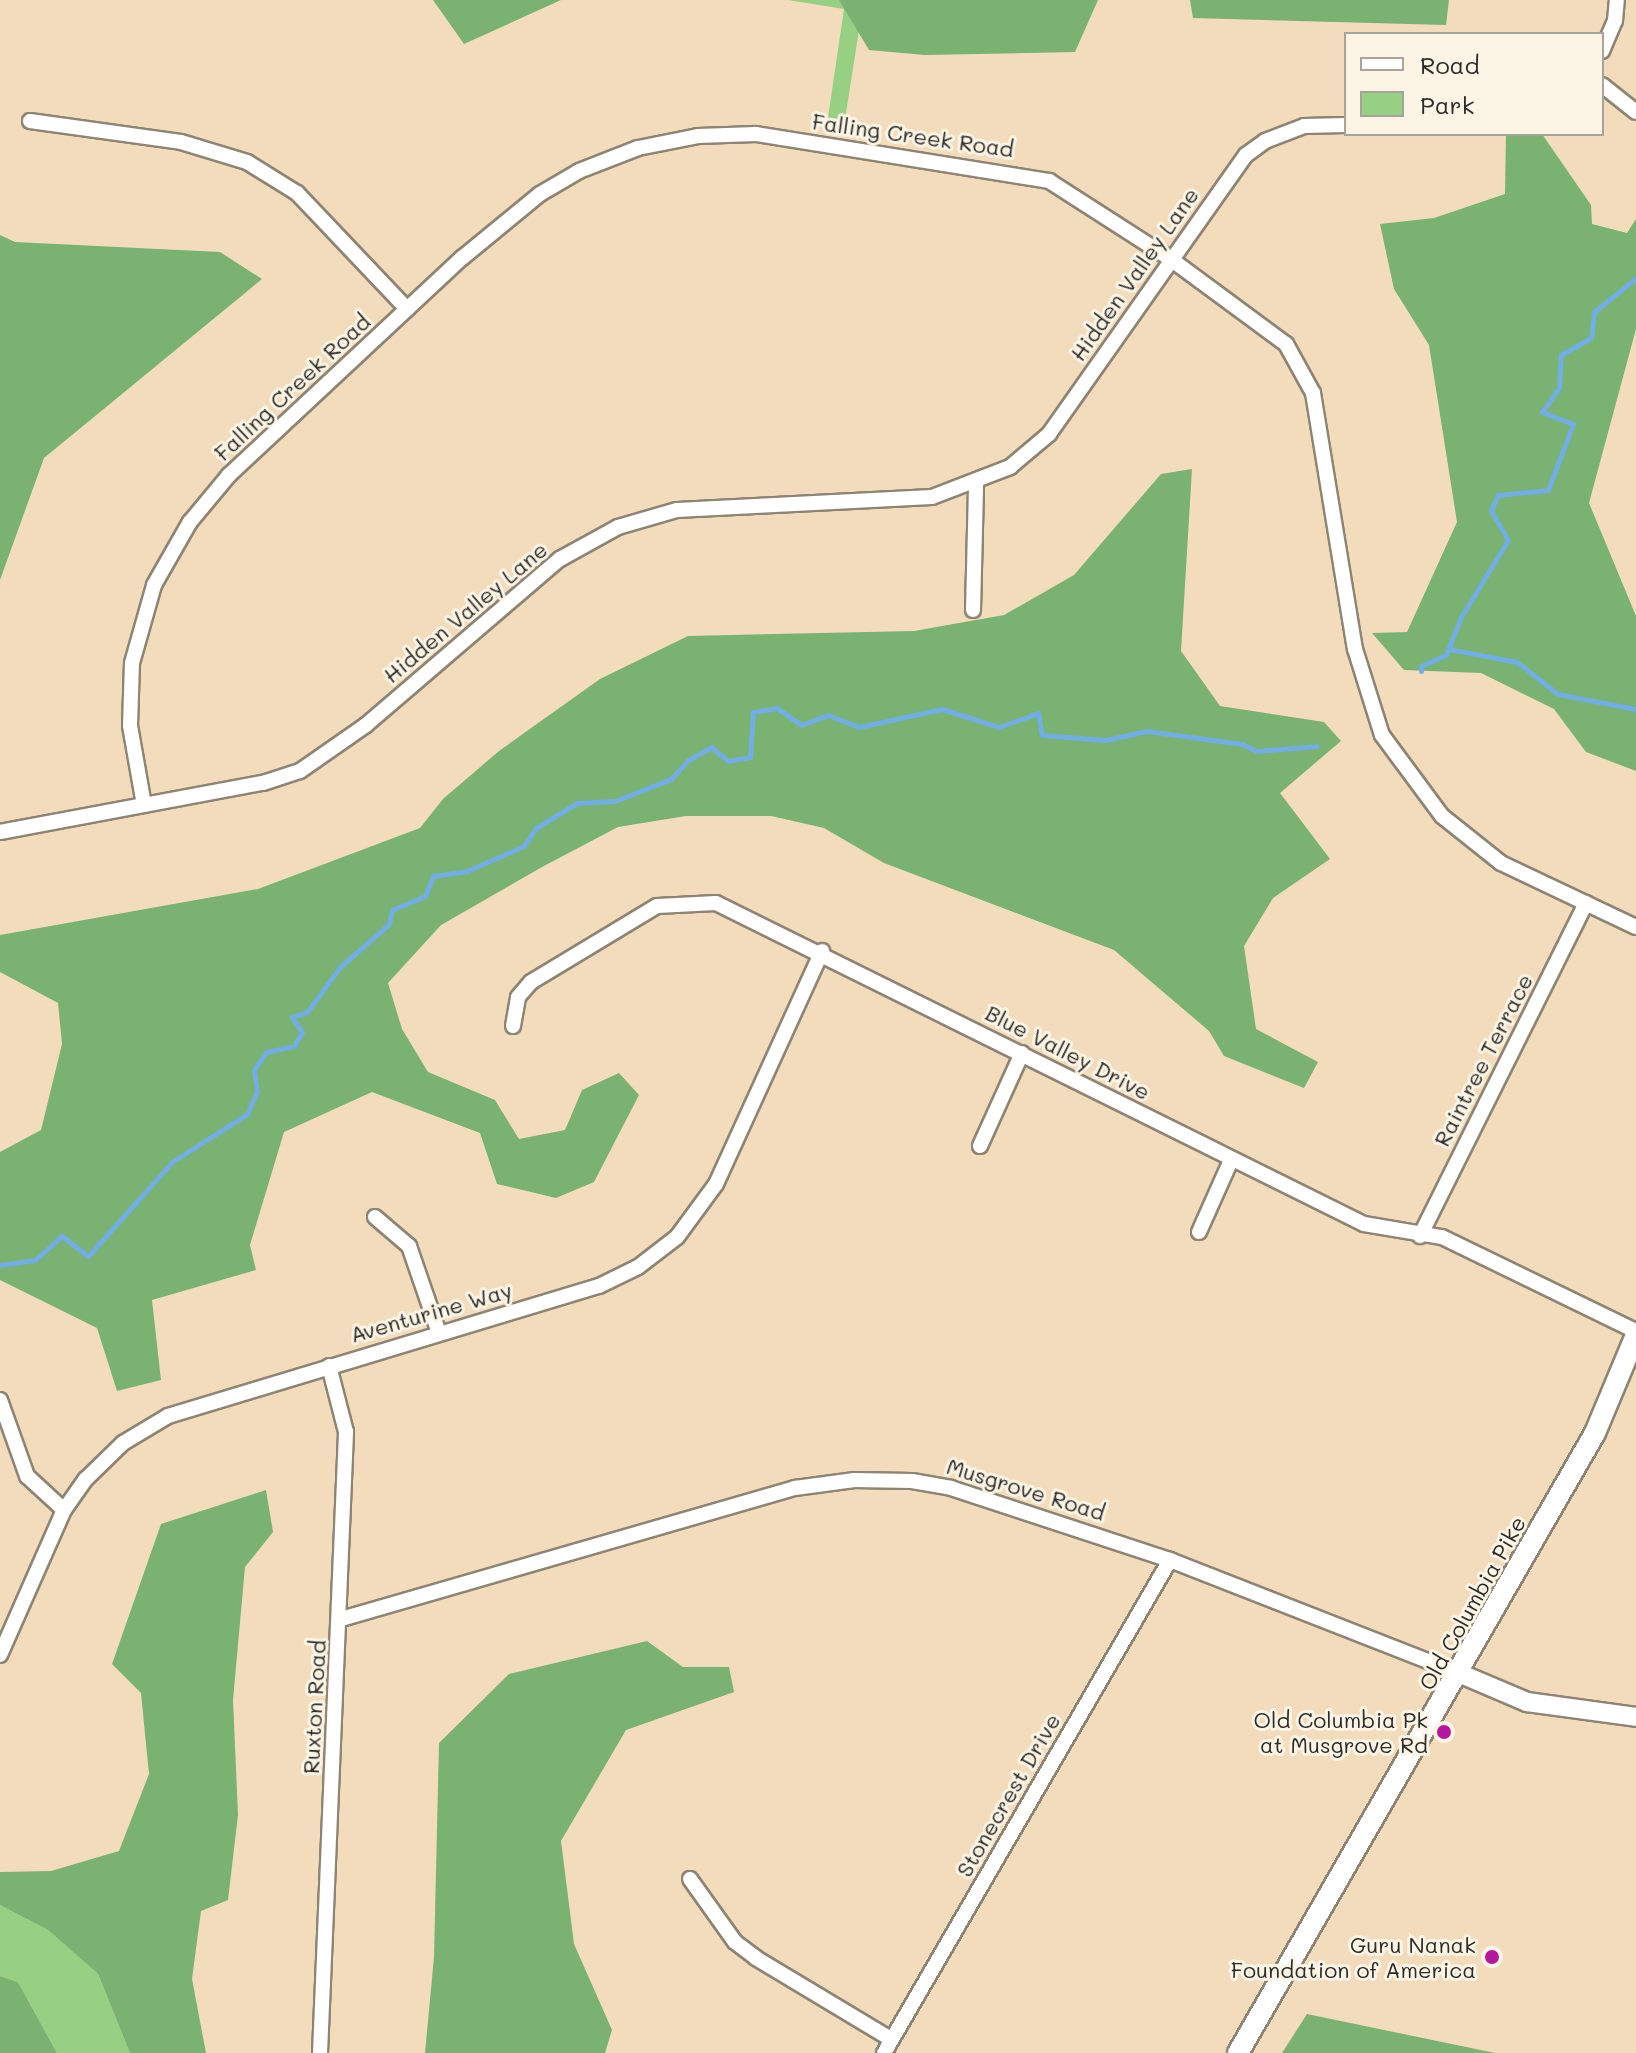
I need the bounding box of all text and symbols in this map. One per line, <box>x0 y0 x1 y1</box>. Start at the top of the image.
legend <box>1344 32 1604 136</box>
text: Road <box>1420 49 1480 80</box>
text: Park <box>1420 89 1474 120</box>
street label: Falling Creek Road <box>811 108 1015 162</box>
street label: Hidden Valley Lane <box>1064 182 1204 366</box>
street label: Falling Creek Road <box>209 308 375 466</box>
street label: Hidden Valley Lane <box>378 536 552 688</box>
street label: Raintree Terrace <box>1428 969 1538 1151</box>
street label: Blue Valley Drive <box>981 999 1155 1105</box>
street label: Aventurine Way <box>347 1276 515 1348</box>
street label: Musgrove Road <box>944 1452 1108 1526</box>
street label: Old Columbia Pike <box>1413 1511 1531 1695</box>
street label: Ruxton Road <box>297 1639 331 1775</box>
place label: Old Columbia Pk at Musgrove Rd <box>1254 1706 1428 1758</box>
street label: Stonecrest Drive <box>951 1709 1065 1881</box>
marker: Old Columbia Pk at Musgrove Rd <box>1435 1723 1453 1741</box>
place label: Guru Nanak Foundation of America <box>1231 1931 1476 1982</box>
marker: Guru Nanak Foundation of America <box>1483 1948 1501 1966</box>

